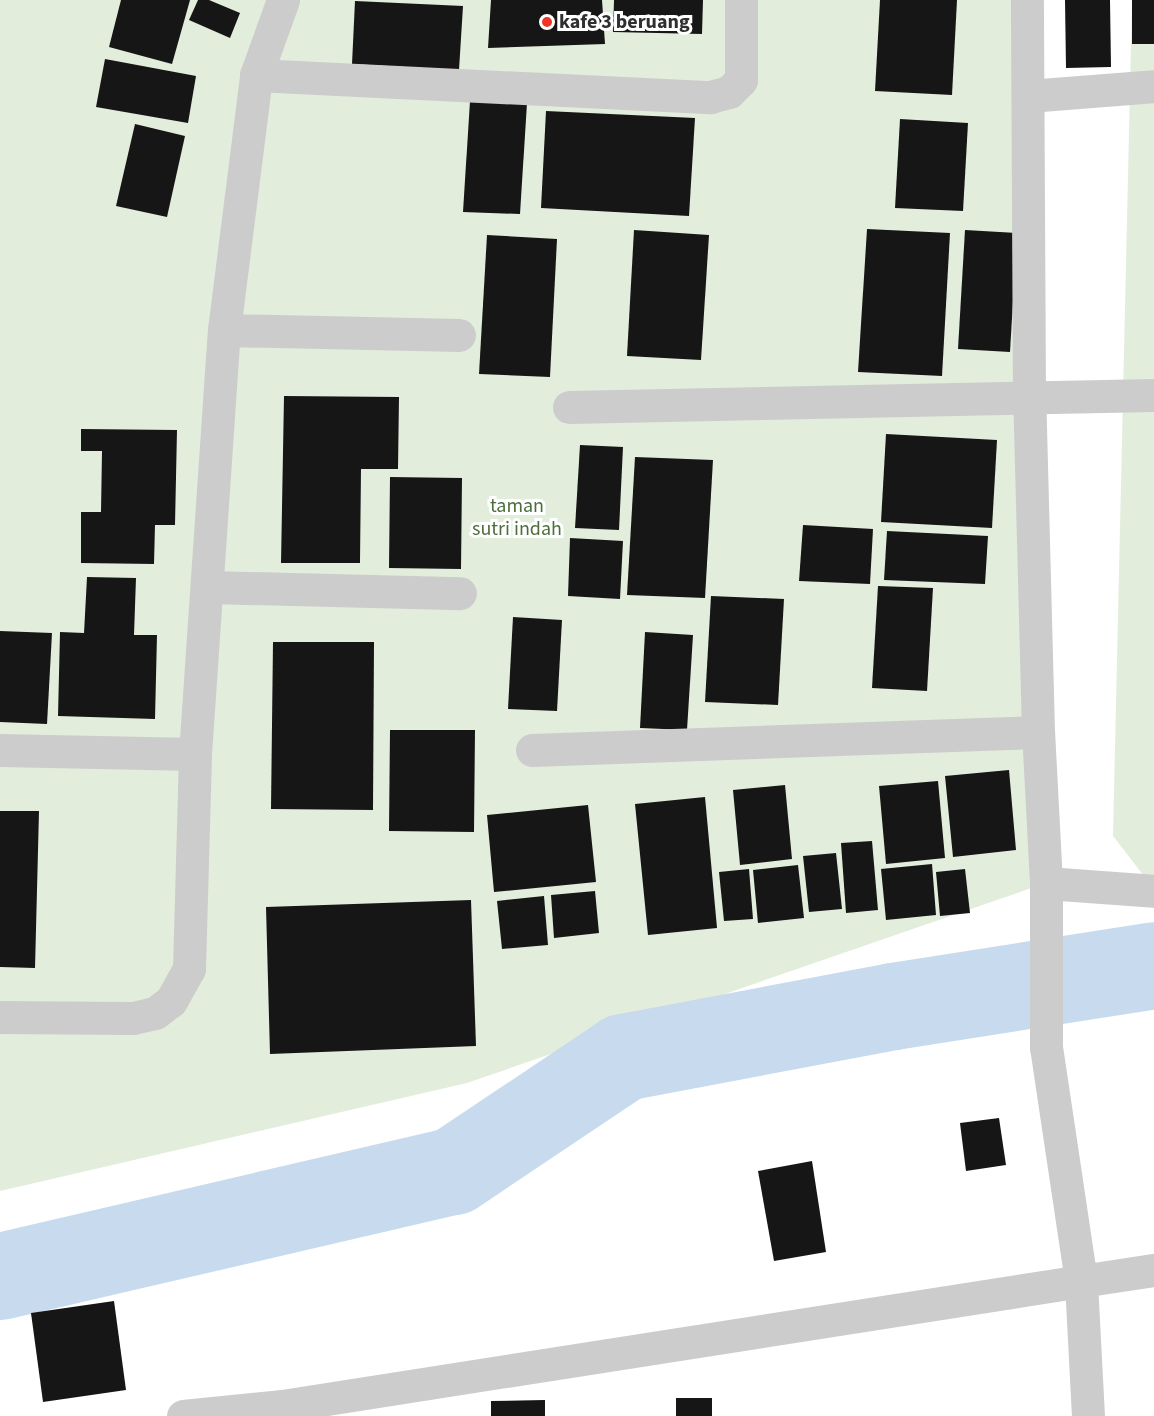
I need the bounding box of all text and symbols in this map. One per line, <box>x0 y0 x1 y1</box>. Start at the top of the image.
place label: kafe 3 beruang <box>559 10 690 34</box>
marker: kafe 3 beruang <box>540 15 554 29</box>
park label: taman sutri indah <box>472 494 562 541</box>

